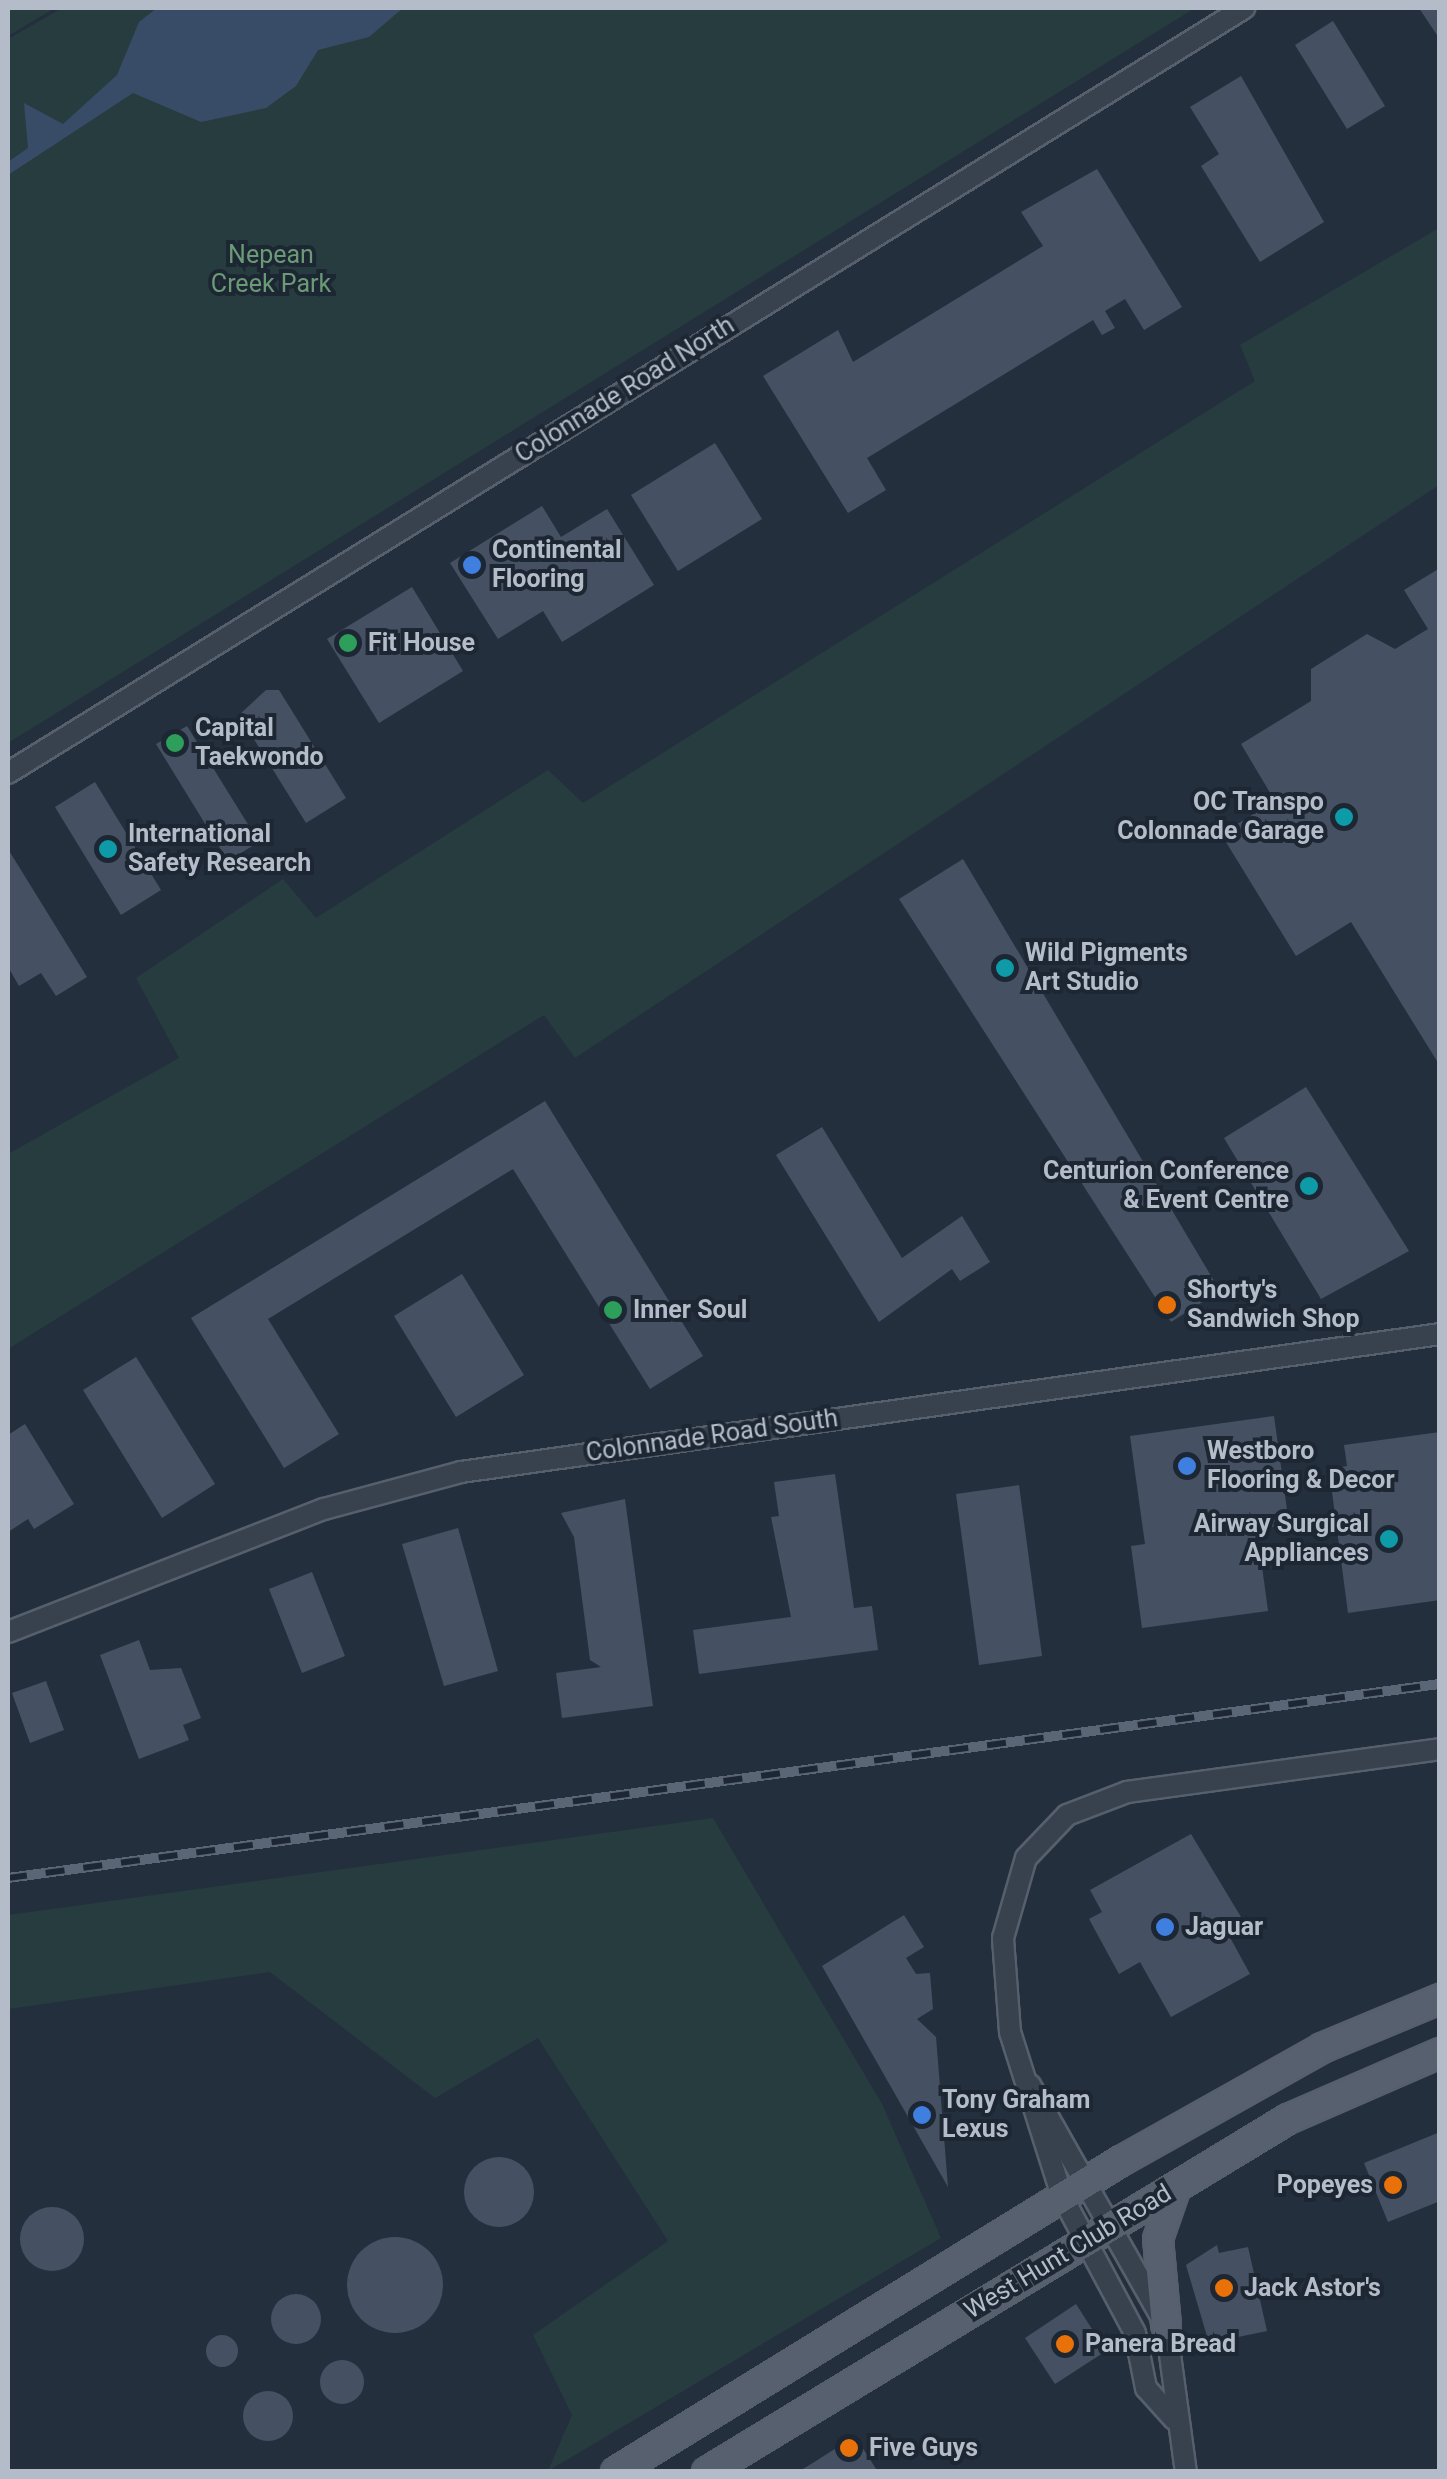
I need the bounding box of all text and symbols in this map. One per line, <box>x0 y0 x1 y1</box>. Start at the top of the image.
park label: Nepean Creek Park <box>211 241 331 300</box>
street label: Colonnade Road North <box>510 310 740 470</box>
place label: Continental Flooring <box>492 536 622 595</box>
marker: Continental Flooring <box>461 554 483 576</box>
place label: Fit House <box>368 628 475 658</box>
marker: Fit House <box>337 632 359 654</box>
place label: Capital Taekwondo <box>195 714 324 773</box>
marker: Capital Taekwondo <box>164 732 186 754</box>
place label: OC Transpo Colonnade Garage <box>1117 788 1324 847</box>
marker: OC Transpo Colonnade Garage <box>1333 806 1355 828</box>
place label: International Safety Research <box>128 820 311 879</box>
marker: International Safety Research <box>97 838 119 860</box>
place label: Wild Pigments Art Studio <box>1025 939 1188 998</box>
marker: Wild Pigments Art Studio <box>994 957 1016 979</box>
place label: Centurion Conference & Event Centre <box>1043 1157 1289 1216</box>
marker: Centurion Conference & Event Centre <box>1298 1175 1320 1197</box>
place label: Shorty's Sandwich Shop <box>1187 1276 1360 1335</box>
marker: Shorty's Sandwich Shop <box>1156 1294 1178 1316</box>
place label: Inner Soul <box>633 1295 747 1325</box>
marker: Inner Soul <box>602 1299 624 1321</box>
street label: Colonnade Road South <box>584 1403 840 1469</box>
place label: Westboro Flooring & Decor <box>1207 1437 1395 1496</box>
marker: Westboro Flooring & Decor <box>1176 1455 1198 1477</box>
place label: Airway Surgical Appliances <box>1194 1510 1369 1569</box>
marker: Airway Surgical Appliances <box>1378 1528 1400 1550</box>
place label: Jaguar <box>1185 1912 1263 1942</box>
marker: Jaguar <box>1154 1916 1176 1938</box>
place label: Tony Graham Lexus <box>942 2086 1091 2145</box>
marker: Tony Graham Lexus <box>911 2104 933 2126</box>
place label: Popeyes <box>1277 2170 1373 2200</box>
marker: Popeyes <box>1382 2174 1404 2196</box>
street label: West Hunt Club Road <box>959 2178 1177 2326</box>
place label: Jack Astor's <box>1244 2273 1381 2303</box>
marker: Jack Astor's <box>1213 2277 1235 2299</box>
place label: Panera Bread <box>1085 2329 1236 2359</box>
marker: Panera Bread <box>1054 2333 1076 2355</box>
place label: Five Guys <box>869 2433 978 2463</box>
marker: Five Guys <box>838 2437 860 2459</box>

